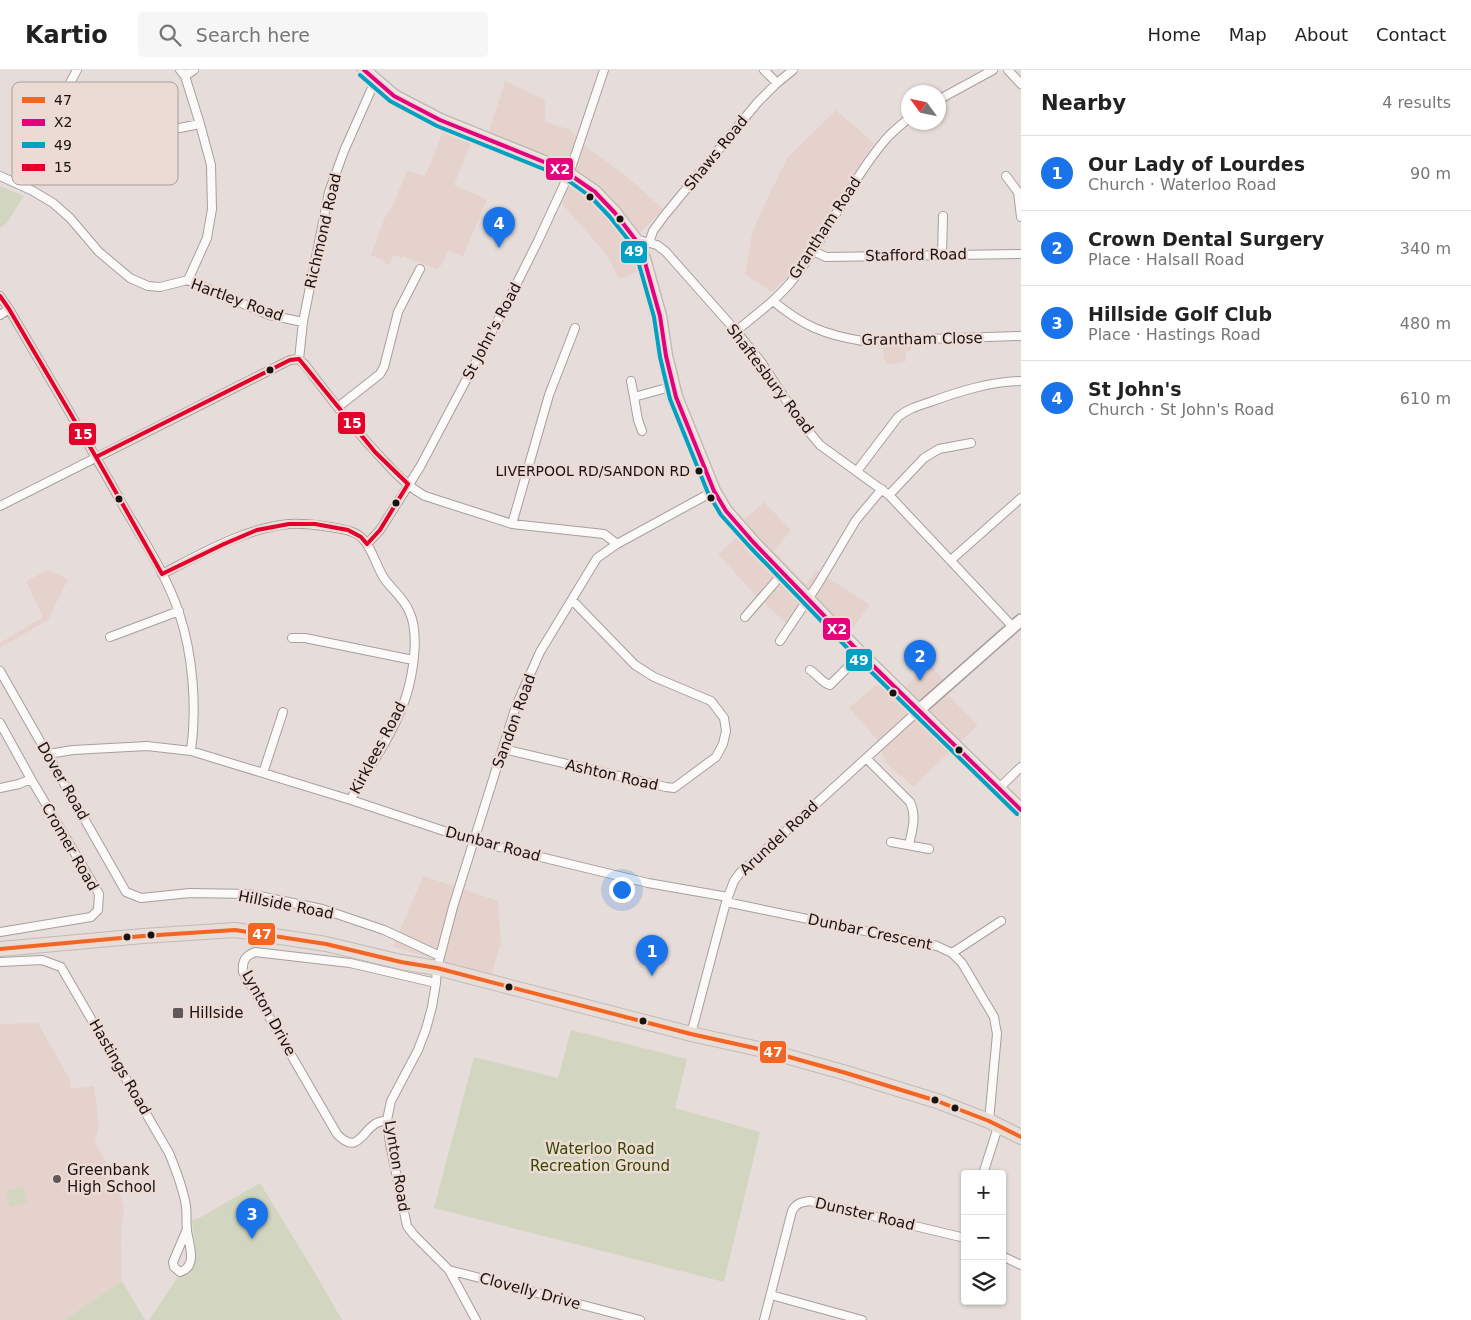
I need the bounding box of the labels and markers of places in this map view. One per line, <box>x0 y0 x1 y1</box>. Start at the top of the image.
unlabelled marker <box>585 192 595 202</box>
pin: 4 <box>483 207 515 248</box>
unlabelled marker <box>615 214 625 224</box>
unlabelled marker <box>265 365 275 375</box>
place label: LIVERPOOL RD/SANDON RD <box>496 463 690 479</box>
marker: LIVERPOOL RD/SANDON RD <box>694 466 704 476</box>
unlabelled marker <box>706 493 716 503</box>
unlabelled marker <box>114 494 124 504</box>
unlabelled marker <box>391 498 401 508</box>
pin: 2 <box>904 640 936 681</box>
unlabelled marker <box>888 688 898 698</box>
unlabelled marker <box>954 745 964 755</box>
unlabelled marker <box>146 930 156 940</box>
unlabelled marker <box>122 932 132 942</box>
pin: 1 <box>636 935 668 976</box>
unlabelled marker <box>504 982 514 992</box>
place label: Hillside <box>189 1004 244 1022</box>
marker: Hillside <box>171 1006 185 1020</box>
unlabelled marker <box>638 1016 648 1026</box>
unlabelled marker <box>930 1095 940 1105</box>
unlabelled marker <box>950 1103 960 1113</box>
place label: Greenbank High School <box>67 1161 156 1196</box>
marker: Greenbank High School <box>51 1173 63 1185</box>
pin: 3 <box>236 1198 268 1239</box>

